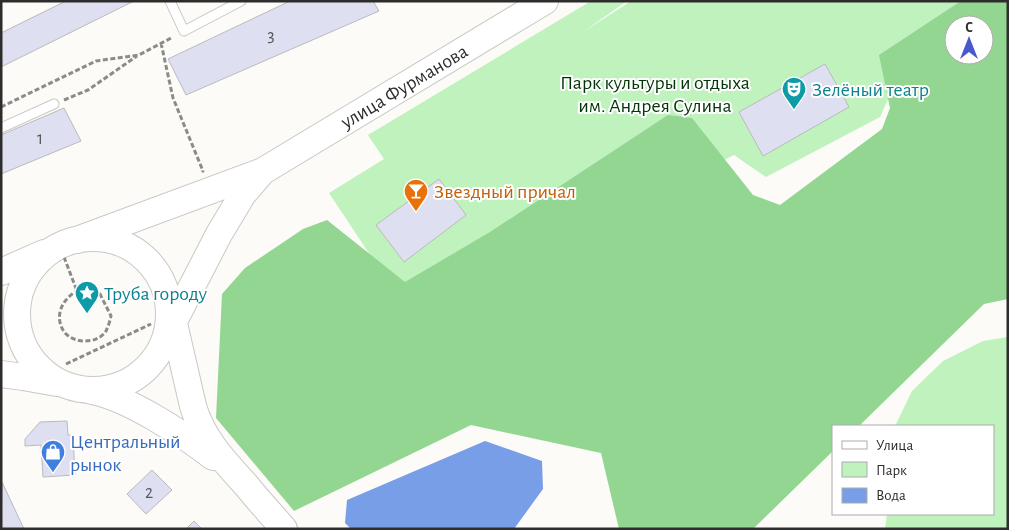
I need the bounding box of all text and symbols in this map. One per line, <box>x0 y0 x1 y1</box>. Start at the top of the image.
north arrow <box>944 15 994 65</box>
text: С <box>965 21 973 35</box>
house number: 3 <box>267 27 275 45</box>
street label: улица Фурманова <box>337 41 471 133</box>
park label: Парк культуры и отдыха им. Андрея Сулина <box>560 73 750 116</box>
theatre icon: Зелёный театр <box>781 76 807 110</box>
place label: Зелёный театр <box>812 80 929 100</box>
house number: 1 <box>37 130 43 148</box>
bar icon: Звездный причал <box>403 178 429 212</box>
place label: Звездный причал <box>434 182 576 202</box>
place icon: Труба городу <box>74 280 100 314</box>
place label: Труба городу <box>104 284 208 304</box>
legend <box>832 425 994 515</box>
place label: Центральный рынок <box>70 432 181 475</box>
text: Улица <box>876 438 913 453</box>
shop icon: Центральный рынок <box>40 439 66 473</box>
text: Парк <box>876 463 907 478</box>
house number: 2 <box>145 484 153 502</box>
text: Вода <box>876 488 906 503</box>

